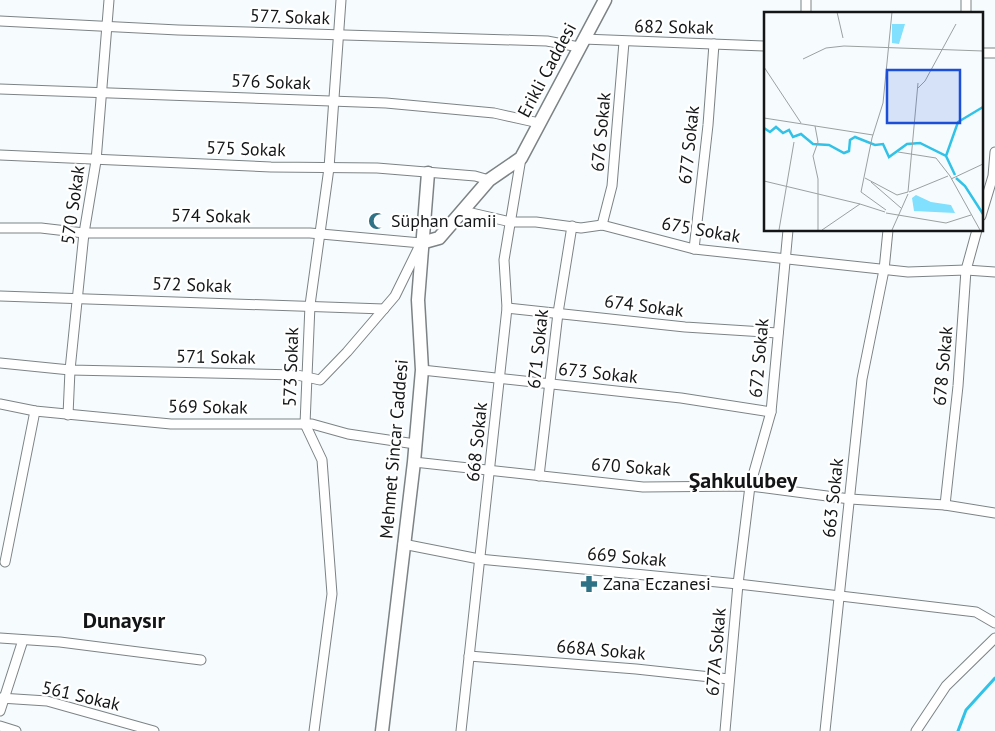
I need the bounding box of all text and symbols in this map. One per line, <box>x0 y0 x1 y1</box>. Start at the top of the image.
street label: 577. Sokak <box>250 4 331 29</box>
inset map <box>764 12 982 231</box>
street label: 682 Sokak <box>634 14 714 39</box>
street label: Erikli Caddesi <box>512 18 581 121</box>
street label: 576 Sokak <box>231 69 312 94</box>
street label: 676 Sokak <box>586 91 615 173</box>
street label: 677 Sokak <box>673 104 704 185</box>
street label: 575 Sokak <box>206 136 287 161</box>
street label: 570 Sokak <box>56 164 89 246</box>
street label: 574 Sokak <box>171 203 251 228</box>
place label: Süphan Camii <box>391 209 497 232</box>
mosque icon: Süphan Camii <box>367 211 387 231</box>
street label: 675 Sokak <box>660 211 743 248</box>
street label: 572 Sokak <box>152 272 233 297</box>
street label: 674 Sokak <box>603 289 685 322</box>
street label: 671 Sokak <box>522 308 553 390</box>
street label: 672 Sokak <box>744 317 773 399</box>
street label: 678 Sokak <box>928 325 957 407</box>
street label: 573 Sokak <box>278 326 303 407</box>
street label: 571 Sokak <box>176 344 256 369</box>
street label: 673 Sokak <box>557 357 639 388</box>
street label: Mehmet Sincar Caddesi <box>374 358 413 540</box>
street label: 569 Sokak <box>168 394 248 419</box>
street label: 668 Sokak <box>461 401 492 483</box>
street label: 670 Sokak <box>591 452 672 481</box>
street label: 663 Sokak <box>817 457 848 539</box>
district label: Şahkulubey <box>689 466 798 494</box>
street label: 669 Sokak <box>586 542 668 571</box>
place label: Zana Eczanesi <box>603 572 711 595</box>
pharmacy icon: Zana Eczanesi <box>579 574 599 594</box>
district label: Dunaysır <box>83 606 165 634</box>
street label: 677A Sokak <box>700 607 731 697</box>
street label: 668A Sokak <box>556 634 647 665</box>
street label: 561 Sokak <box>40 675 123 716</box>

